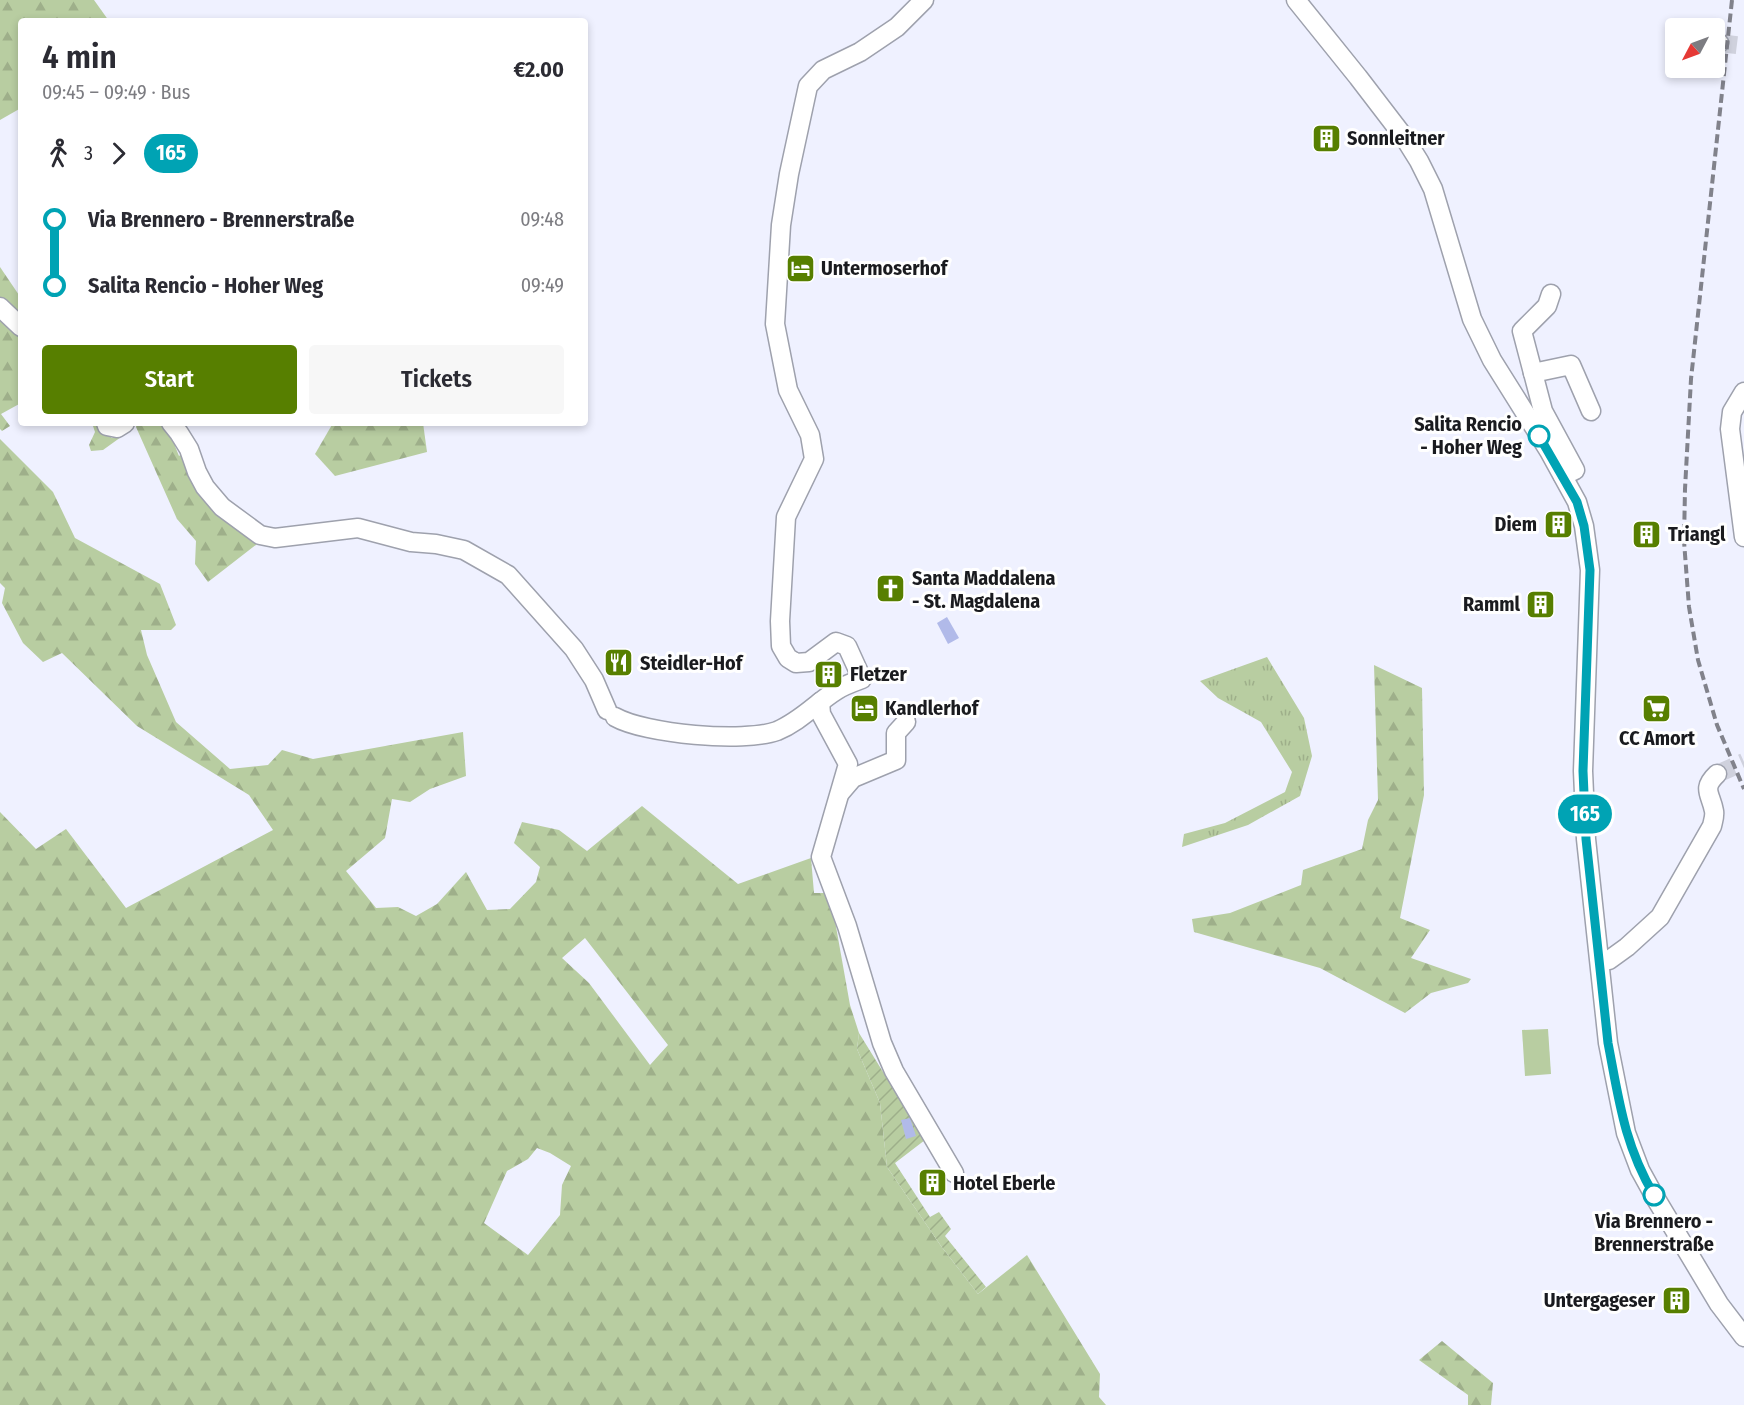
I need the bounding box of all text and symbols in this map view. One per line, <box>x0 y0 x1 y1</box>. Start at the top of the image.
north arrow <box>1665 18 1725 78</box>
map controls <box>1665 18 1725 78</box>
text: 4 min <box>42 37 117 77</box>
text: €2.00 <box>513 56 564 83</box>
text: 09:45 – 09:49 · Bus <box>42 80 190 104</box>
building icon: Sonnleitner <box>1310 122 1342 154</box>
place label: Sonnleitner <box>1347 126 1445 150</box>
icon: walk <box>42 137 75 170</box>
icon: forward <box>102 137 135 170</box>
text: 165 <box>156 140 186 166</box>
text: 3 <box>84 141 93 165</box>
text: Via Brennero - Brennerstraße <box>88 206 354 233</box>
text: 09:48 <box>520 207 564 231</box>
hotel icon: Untermoserhof <box>784 252 816 284</box>
place label: Untermoserhof <box>821 256 949 280</box>
text: Salita Rencio - Hoher Weg <box>88 272 323 299</box>
text: 09:49 <box>521 273 564 297</box>
button: Start <box>42 345 297 414</box>
button: Tickets <box>309 345 564 414</box>
place label: Salita Rencio - Hoher Weg <box>1414 412 1522 459</box>
marker: Salita Rencio - Hoher Weg <box>1528 425 1550 447</box>
building icon: Diem <box>1542 508 1574 540</box>
place label: Diem <box>1495 512 1537 536</box>
building icon: Triangl <box>1631 518 1663 550</box>
place label: Triangl <box>1668 522 1726 546</box>
place label: Santa Maddalena - St. Magdalena <box>912 566 1056 613</box>
church icon: Santa Maddalena - St. Magdalena <box>875 573 907 605</box>
building icon: Ramml <box>1525 588 1557 620</box>
place label: Ramml <box>1463 592 1521 616</box>
restaurant icon: Steidler-Hof <box>603 647 635 679</box>
place label: Steidler-Hof <box>640 651 744 675</box>
building icon: Fletzer <box>813 658 845 690</box>
place label: Fletzer <box>850 662 907 686</box>
hotel icon: Kandlerhof <box>848 692 880 724</box>
supermarket icon: CC Amort <box>1641 692 1673 724</box>
place label: Kandlerhof <box>885 696 980 720</box>
place label: CC Amort <box>1619 726 1696 750</box>
line badge: 165 <box>1550 794 1620 834</box>
text: 165 <box>1570 801 1600 827</box>
building icon: Hotel Eberle <box>916 1167 948 1199</box>
place label: Hotel Eberle <box>953 1171 1055 1195</box>
marker: Via Brennero - Brennerstraße <box>1643 1184 1665 1206</box>
place label: Via Brennero - Brennerstraße <box>1594 1209 1714 1256</box>
building icon: Untergageser <box>1660 1284 1692 1316</box>
place label: Untergageser <box>1544 1288 1656 1312</box>

